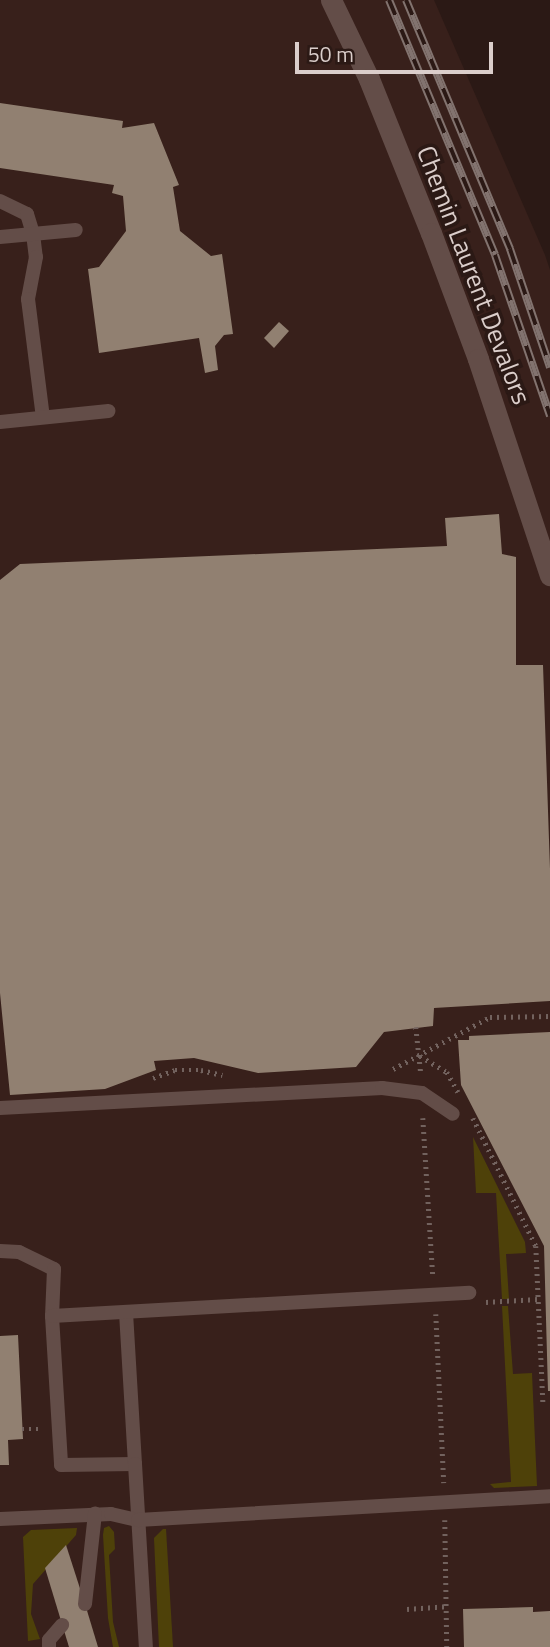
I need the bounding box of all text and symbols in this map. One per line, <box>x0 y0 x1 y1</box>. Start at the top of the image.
scale bar <box>298 28 496 72</box>
text: 50 m <box>308 38 354 70</box>
street label: Chemin Laurent Devalors <box>410 141 538 409</box>

